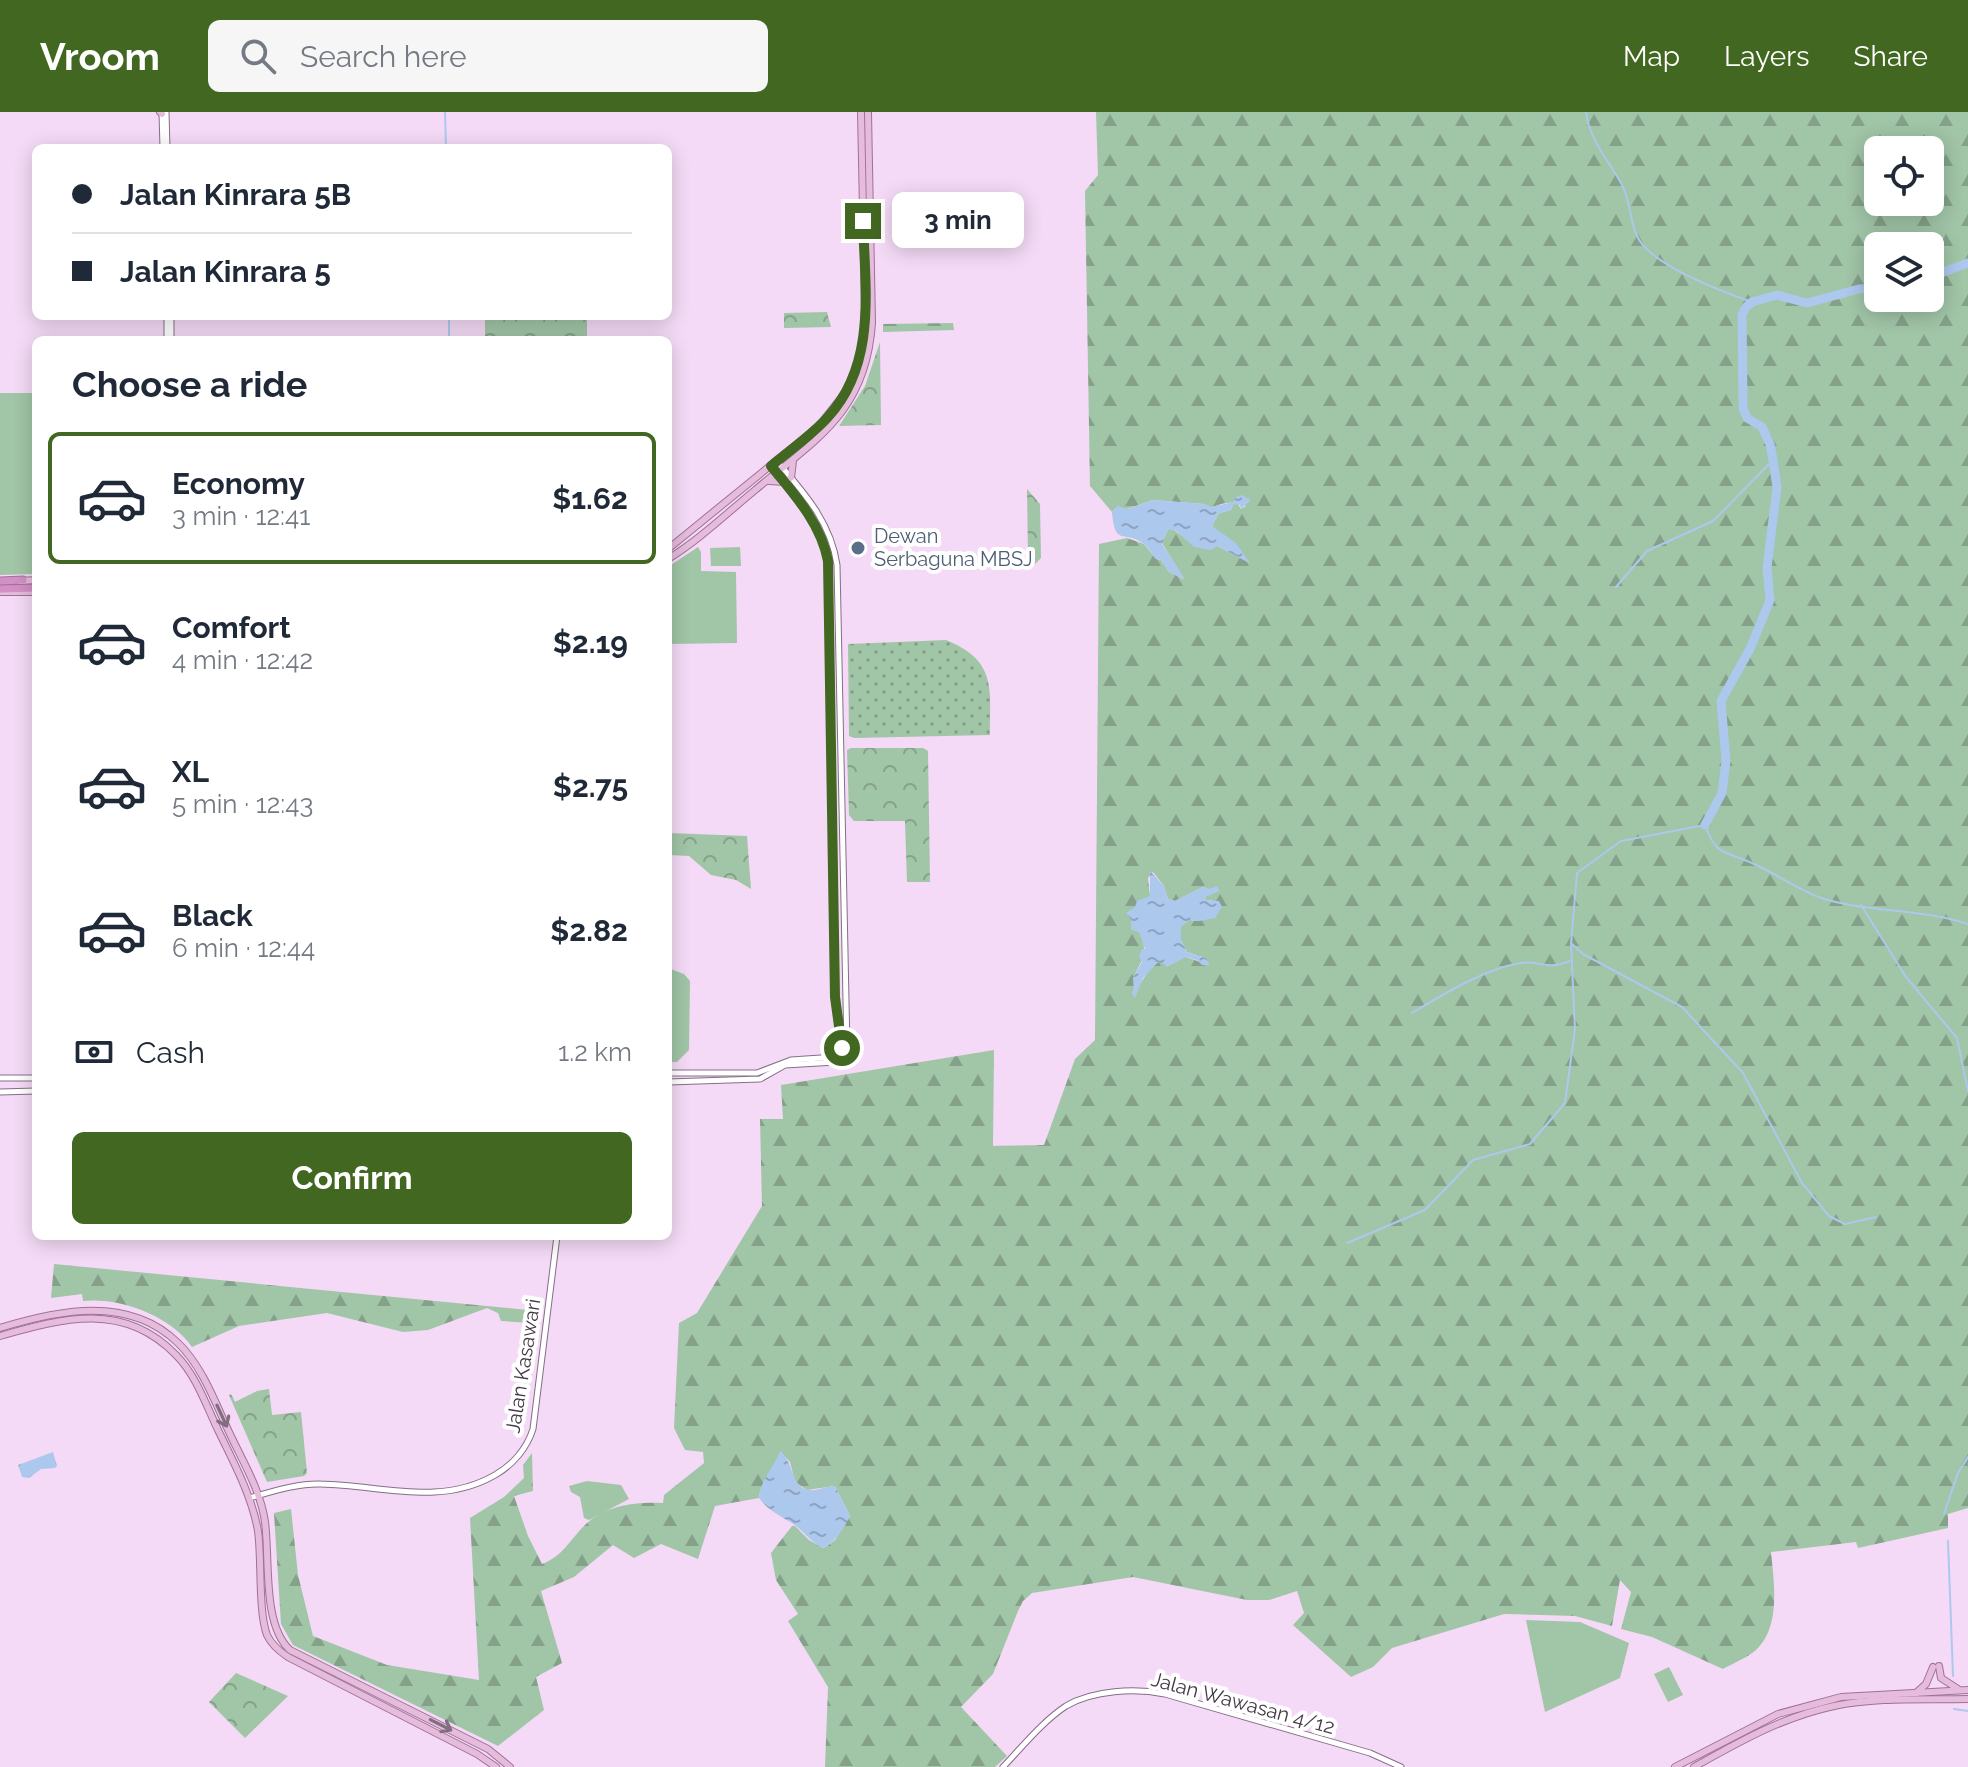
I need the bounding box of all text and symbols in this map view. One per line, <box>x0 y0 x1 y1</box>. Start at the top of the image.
search box <box>208 20 768 92</box>
text: Vroom <box>40 34 160 79</box>
icon: search <box>236 34 280 78</box>
text: Search here <box>300 39 467 74</box>
text: Map <box>1623 40 1680 73</box>
text: Layers <box>1724 40 1810 73</box>
text: Share <box>1854 40 1928 73</box>
map controls <box>1864 136 1944 312</box>
button: locate <box>1864 136 1944 216</box>
text: Jalan Kinrara 5B <box>120 177 351 212</box>
callout: 3 min <box>891 193 1023 249</box>
route end <box>845 203 881 239</box>
text: 3 min <box>924 205 992 235</box>
button: layers <box>1864 232 1944 312</box>
text: Jalan Kinrara 5 <box>120 254 331 289</box>
text: Choose a ride <box>72 363 307 405</box>
icon: car <box>76 462 148 534</box>
text: Economy <box>172 466 305 501</box>
text: $1.62 <box>552 481 628 516</box>
text: 3 min · 12:41 <box>172 501 310 531</box>
place label: Dewan Serbaguna MBSJ <box>874 524 1033 571</box>
marker: Dewan Serbaguna MBSJ <box>849 539 867 557</box>
icon: car <box>76 606 148 678</box>
text: Comfort <box>172 610 291 645</box>
text: $2.19 <box>553 625 628 660</box>
text: 4 min · 12:42 <box>172 645 313 675</box>
icon: car <box>76 750 148 822</box>
text: XL <box>172 754 209 789</box>
text: $2.75 <box>553 769 628 804</box>
text: 5 min · 12:43 <box>172 789 313 819</box>
icon: car <box>76 894 148 966</box>
text: Black <box>172 898 253 933</box>
text: $2.82 <box>550 913 628 948</box>
text: 6 min · 12:44 <box>172 933 315 963</box>
icon: cash <box>72 1030 116 1074</box>
route start <box>824 1030 860 1066</box>
text: Cash <box>136 1035 205 1070</box>
text: 1.2 km <box>558 1037 632 1067</box>
button: Confirm <box>72 1132 632 1224</box>
street label: Jalan Kasawari <box>501 1297 545 1435</box>
one-way arrow <box>215 1404 230 1428</box>
street label: Jalan Wawasan 4/12 <box>1149 1667 1337 1739</box>
one-way arrow <box>428 1718 452 1733</box>

